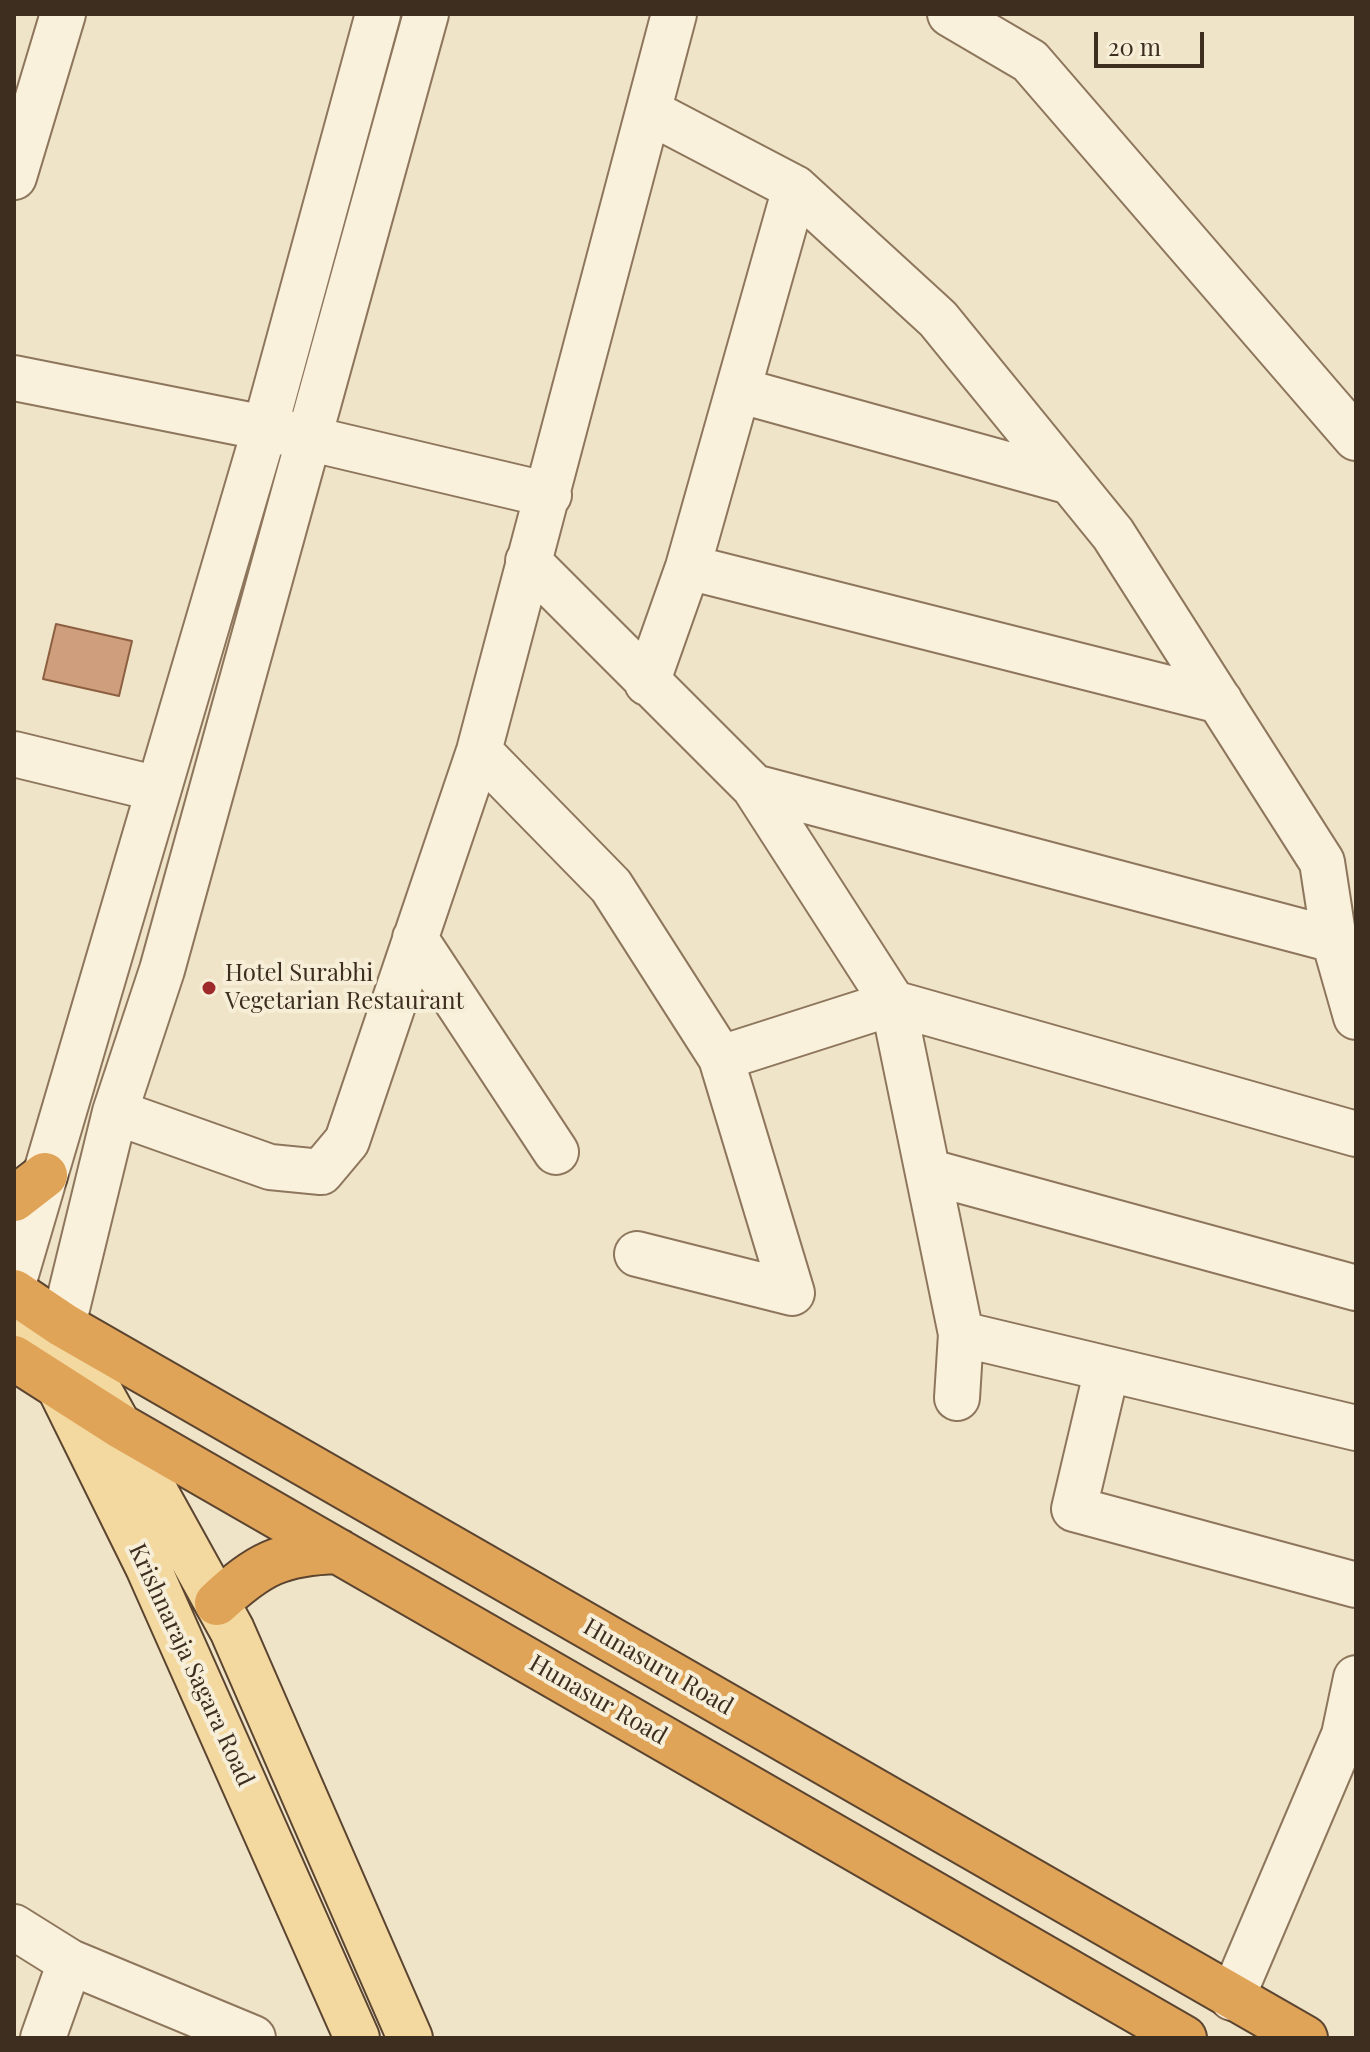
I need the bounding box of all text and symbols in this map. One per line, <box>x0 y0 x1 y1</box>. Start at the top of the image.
scale bar <box>1098 16 1208 66</box>
text: 20 m <box>1108 30 1161 62</box>
place label: Hotel Surabhi Vegetarian Restaurant <box>225 960 464 1016</box>
marker: Hotel Surabhi Vegetarian Restaurant <box>200 979 218 997</box>
street label: Krishnaraja Sagara Road <box>122 1539 260 1791</box>
street label: Hunasuru Road <box>578 1613 738 1721</box>
street label: Hunasur Road <box>524 1649 672 1751</box>

